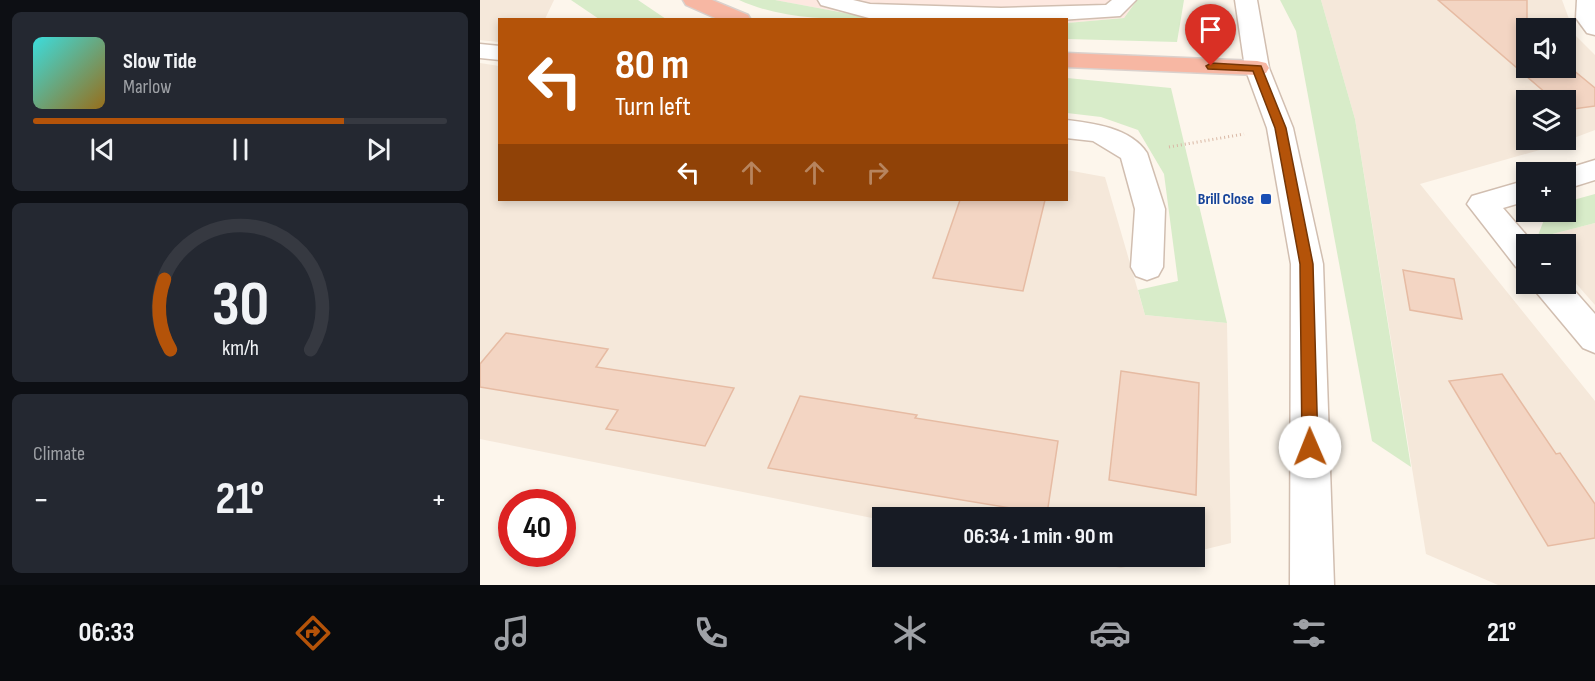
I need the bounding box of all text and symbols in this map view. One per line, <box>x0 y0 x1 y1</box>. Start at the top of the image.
pin <box>1185 4 1236 66</box>
icon: arrive <box>1194 13 1227 46</box>
map controls <box>1516 18 1576 294</box>
button: sound <box>1516 18 1576 78</box>
text: 80 m <box>615 40 689 91</box>
icon: left <box>516 42 594 120</box>
text: Slow Tide <box>123 48 197 75</box>
text: Marlow <box>123 75 171 99</box>
button: layers <box>1516 90 1576 150</box>
text: Turn left <box>615 91 691 123</box>
icon: previous <box>86 133 119 166</box>
icon: pause <box>224 133 257 166</box>
icon: next <box>362 133 395 166</box>
icon: left <box>672 156 705 189</box>
icon: ahead <box>735 156 768 189</box>
icon: ahead <box>798 156 831 189</box>
icon: right <box>861 156 894 189</box>
button: + <box>1516 162 1576 222</box>
place label: Brill Close <box>1198 190 1254 209</box>
marker: Brill Close <box>1259 192 1273 206</box>
button: − <box>1516 234 1576 294</box>
text: 30 <box>211 268 269 343</box>
text: km/h <box>221 336 259 361</box>
position arrow <box>1278 415 1342 479</box>
text: Climate <box>33 442 85 466</box>
text: 21° <box>216 472 264 527</box>
text: − <box>33 480 49 520</box>
text: + <box>431 480 447 520</box>
speed limit sign: 40 <box>498 489 576 567</box>
text: 06:34 · 1 min · 90 m <box>964 523 1113 550</box>
icon: directions <box>292 612 334 654</box>
icon: music <box>491 612 533 654</box>
icon: phone <box>690 612 732 654</box>
icon: climate <box>889 612 931 654</box>
icon: car <box>1089 612 1131 654</box>
icon: filters <box>1288 612 1330 654</box>
text: 06:33 <box>79 617 134 649</box>
text: 21° <box>1487 617 1516 649</box>

